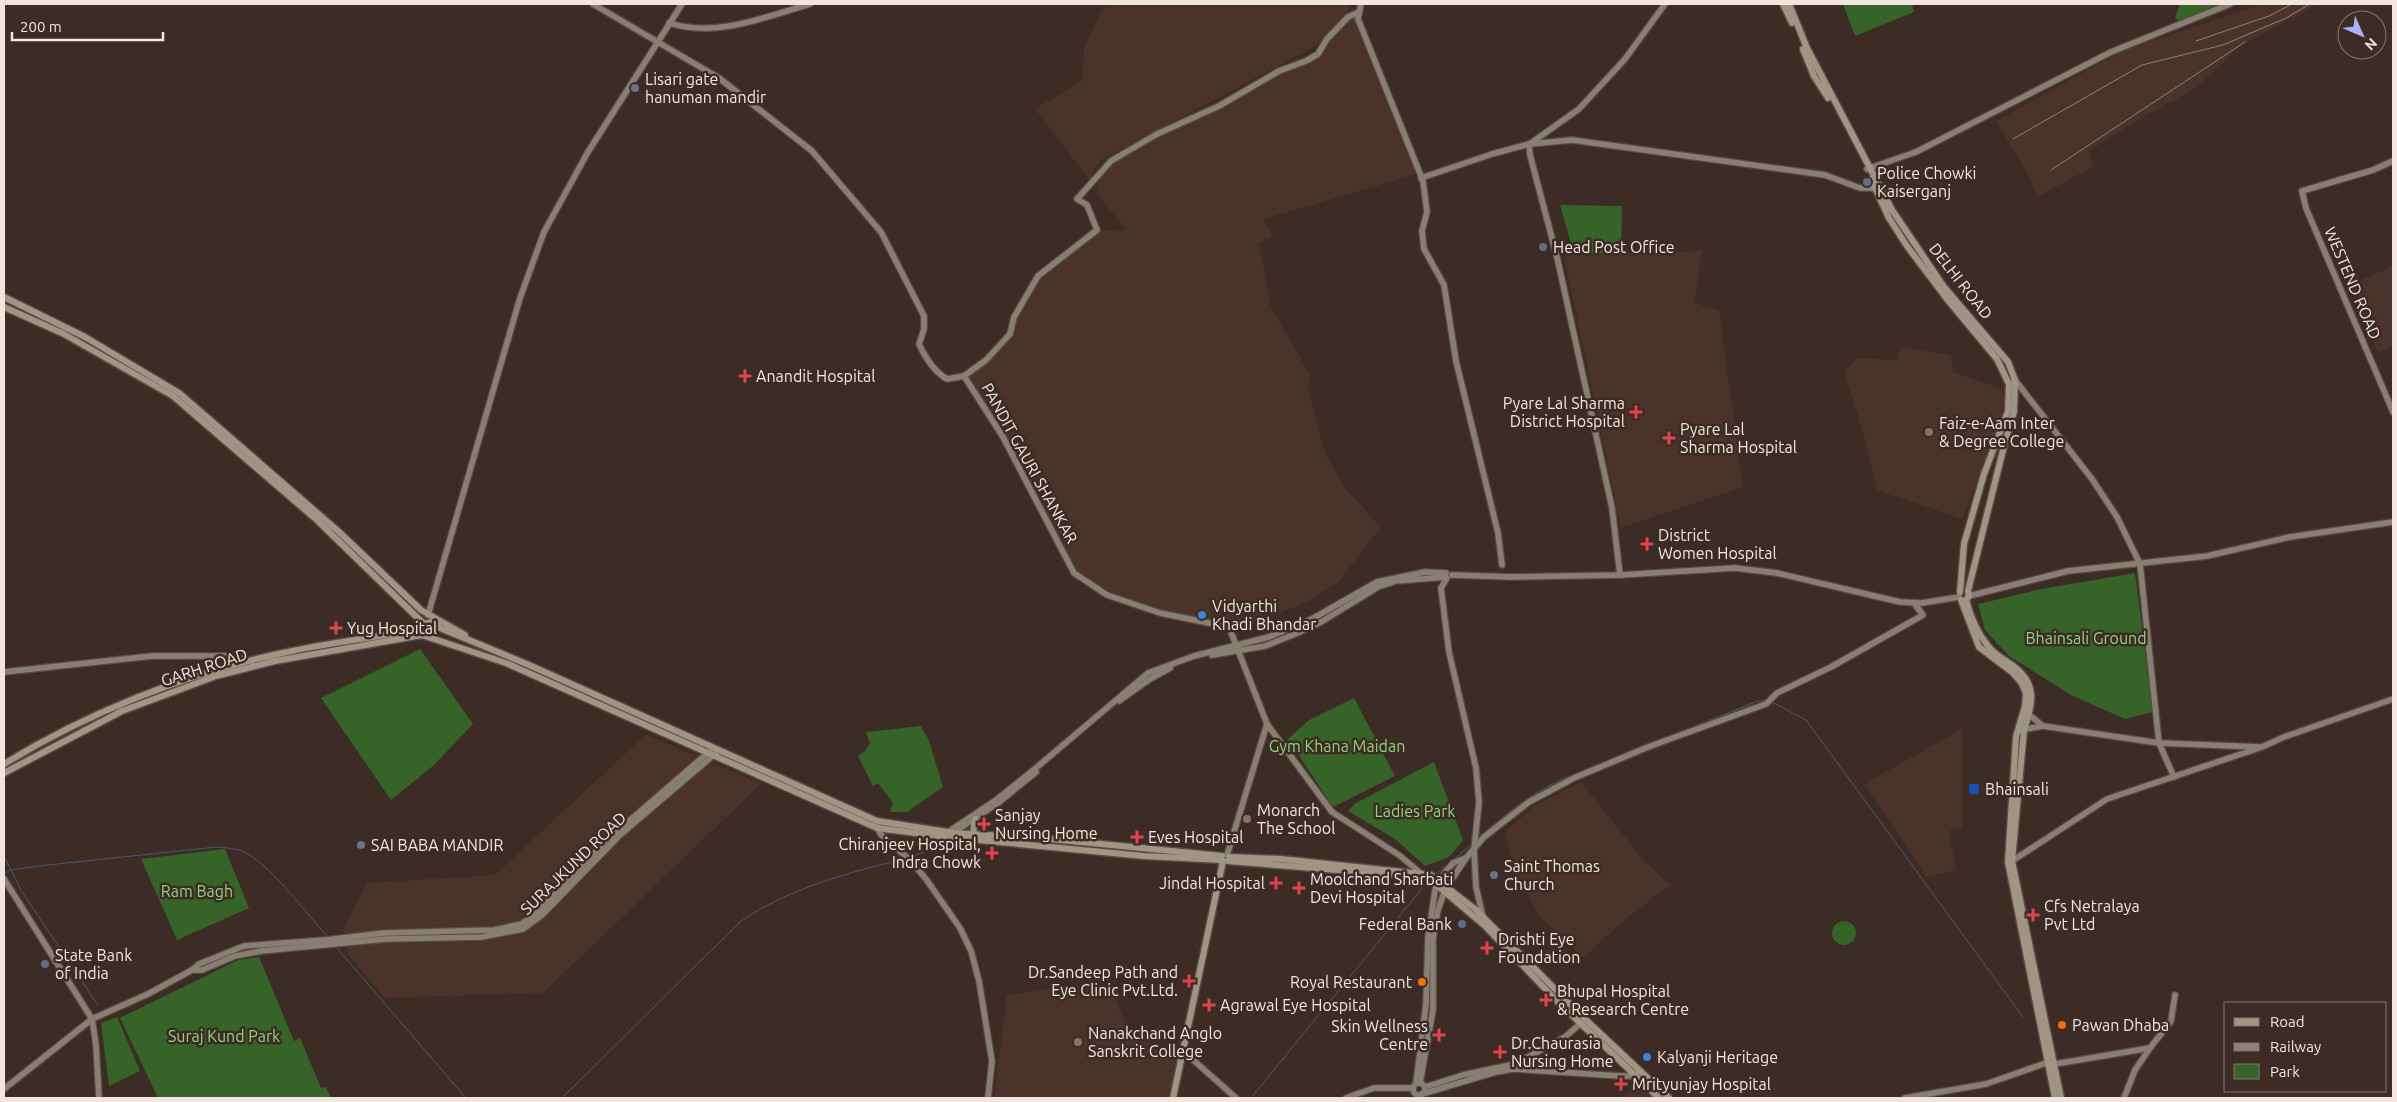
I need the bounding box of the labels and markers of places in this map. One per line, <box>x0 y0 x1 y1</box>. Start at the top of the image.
place label: Lisari gate hanuman mandir <box>645 70 766 106</box>
marker: Lisari gate hanuman mandir <box>629 82 641 94</box>
place label: Police Chowki Kaiserganj <box>1877 164 1976 200</box>
marker: Police Chowki Kaiserganj <box>1861 176 1873 188</box>
place label: Head Post Office <box>1553 238 1675 256</box>
marker: Head Post Office <box>1537 241 1549 253</box>
place label: Anandit Hospital <box>756 367 875 385</box>
marker: Anandit Hospital <box>738 369 752 383</box>
place label: Pyare Lal Sharma District Hospital <box>1503 394 1625 430</box>
marker: Pyare Lal Sharma District Hospital <box>1629 405 1643 419</box>
place label: Faiz-e-Aam Inter & Degree College <box>1939 414 2064 450</box>
place label: Pyare Lal Sharma Hospital <box>1680 420 1797 456</box>
marker: Faiz-e-Aam Inter & Degree College <box>1923 426 1935 438</box>
marker: Pyare Lal Sharma Hospital <box>1662 431 1676 445</box>
place label: District Women Hospital <box>1658 526 1777 562</box>
marker: District Women Hospital <box>1640 537 1654 551</box>
place label: Vidyarthi Khadi Bhandar <box>1212 597 1316 633</box>
marker: Vidyarthi Khadi Bhandar <box>1196 609 1208 621</box>
place label: Yug Hospital <box>347 619 437 637</box>
marker: Yug Hospital <box>329 621 343 635</box>
place label: Bhainsali <box>1985 780 2049 798</box>
marker: Bhainsali <box>1967 782 1981 796</box>
place label: Monarch The School <box>1257 801 1335 837</box>
place label: Sanjay Nursing Home <box>995 806 1098 842</box>
marker: Monarch The School <box>1241 813 1253 825</box>
marker: Sanjay Nursing Home <box>977 817 991 831</box>
place label: Eves Hospital <box>1148 828 1243 846</box>
marker: Eves Hospital <box>1130 830 1144 844</box>
place label: Chiranjeev Hospital, Indra Chowk <box>838 835 981 871</box>
place label: SAI BABA MANDIR <box>371 836 503 854</box>
marker: SAI BABA MANDIR <box>355 839 367 851</box>
marker: Chiranjeev Hospital, Indra Chowk <box>985 846 999 860</box>
place label: Saint Thomas Church <box>1504 857 1600 893</box>
marker: Saint Thomas Church <box>1488 869 1500 881</box>
place label: Moolchand Sharbati Devi Hospital <box>1310 870 1453 906</box>
place label: Jindal Hospital <box>1159 874 1265 892</box>
marker: Jindal Hospital <box>1269 876 1283 890</box>
marker: Moolchand Sharbati Devi Hospital <box>1292 881 1306 895</box>
place label: Cfs Netralaya Pvt Ltd <box>2044 897 2140 933</box>
marker: Cfs Netralaya Pvt Ltd <box>2026 908 2040 922</box>
place label: Federal Bank <box>1359 915 1452 933</box>
marker: Federal Bank <box>1456 918 1468 930</box>
place label: Drishti Eye Foundation <box>1498 930 1580 966</box>
marker: Drishti Eye Foundation <box>1480 941 1494 955</box>
place label: State Bank of India <box>55 946 132 982</box>
marker: State Bank of India <box>39 958 51 970</box>
place label: Dr.Sandeep Path and Eye Clinic Pvt.Ltd. <box>1028 963 1178 999</box>
place label: Royal Restaurant <box>1290 973 1413 991</box>
marker: Dr.Sandeep Path and Eye Clinic Pvt.Ltd. <box>1182 974 1196 988</box>
marker: Royal Restaurant <box>1416 976 1428 988</box>
place label: Bhupal Hospital & Research Centre <box>1557 982 1689 1018</box>
marker: Bhupal Hospital & Research Centre <box>1539 993 1553 1007</box>
place label: Agrawal Eye Hospital <box>1220 996 1371 1014</box>
marker: Agrawal Eye Hospital <box>1202 998 1216 1012</box>
place label: Pawan Dhaba <box>2072 1016 2169 1034</box>
place label: Skin Wellness Centre <box>1331 1017 1428 1053</box>
marker: Pawan Dhaba <box>2056 1019 2068 1031</box>
place label: Nanakchand Anglo Sanskrit College <box>1088 1024 1222 1060</box>
marker: Skin Wellness Centre <box>1432 1028 1446 1042</box>
place label: Dr.Chaurasia Nursing Home <box>1511 1034 1614 1070</box>
marker: Nanakchand Anglo Sanskrit College <box>1072 1036 1084 1048</box>
marker: Dr.Chaurasia Nursing Home <box>1493 1045 1507 1059</box>
place label: Kalyanji Heritage <box>1657 1048 1778 1066</box>
marker: Kalyanji Heritage <box>1641 1051 1653 1063</box>
place label: Mrityunjay Hospital <box>1632 1075 1771 1093</box>
marker: Mrityunjay Hospital <box>1614 1077 1628 1091</box>

